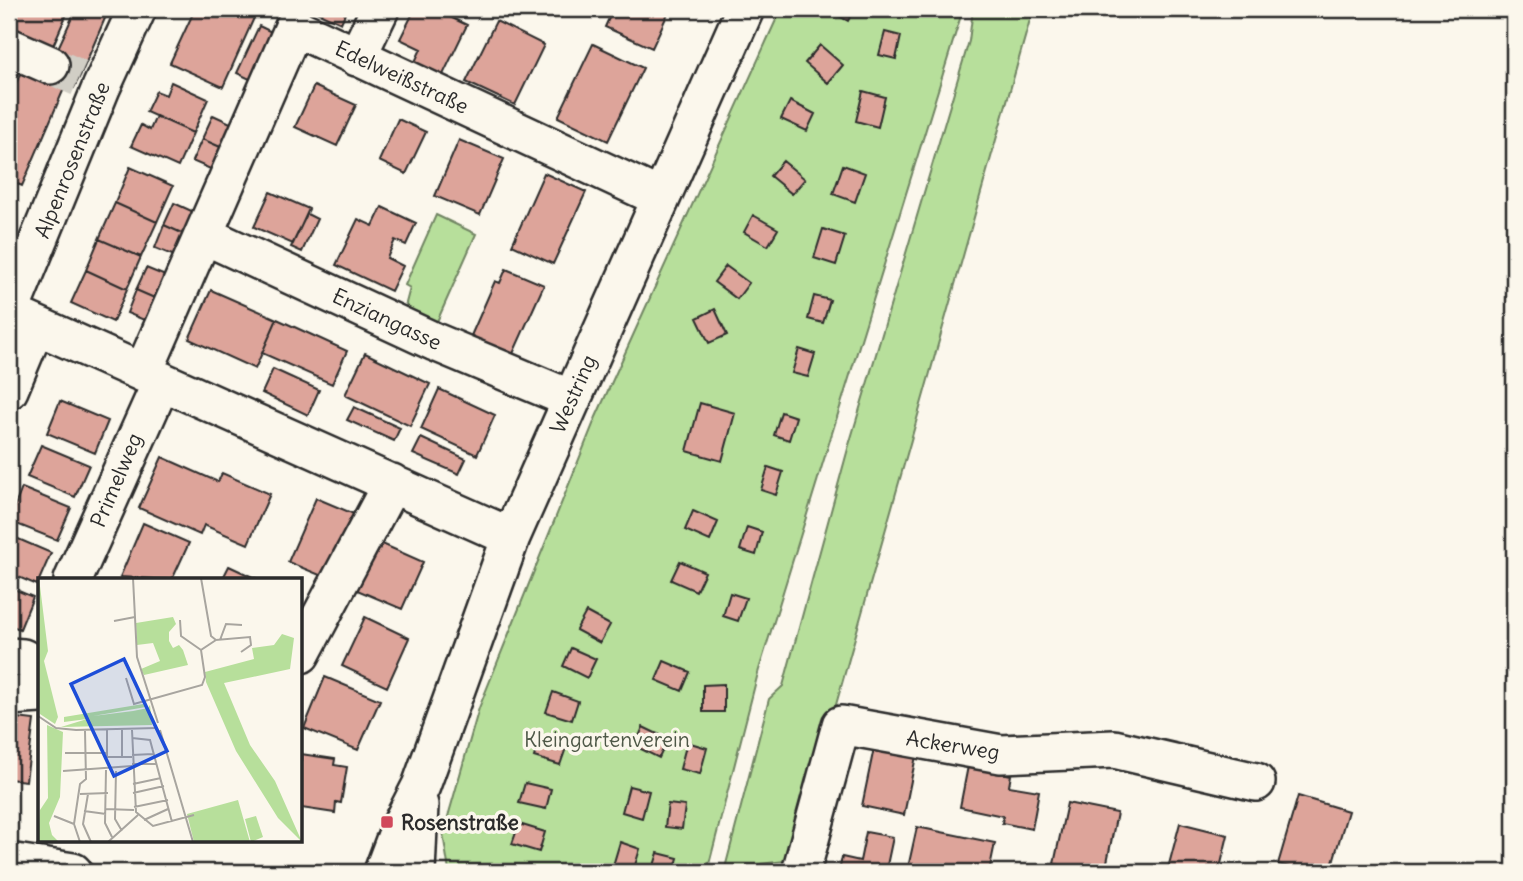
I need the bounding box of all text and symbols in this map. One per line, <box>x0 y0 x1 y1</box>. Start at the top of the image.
street label: Edelweißstraße <box>331 34 473 120</box>
street label: Alpenrosenstraße <box>28 78 116 242</box>
street label: Enziangasse <box>328 282 446 356</box>
street label: Westring <box>544 350 602 438</box>
street label: Primelweg <box>84 429 148 531</box>
inset map <box>38 578 303 842</box>
street label: Ackerweg <box>904 724 1002 766</box>
park label: Kleingartenverein <box>524 726 690 753</box>
place label: Rosenstraße <box>401 809 519 836</box>
marker: Rosenstraße <box>379 814 395 830</box>

